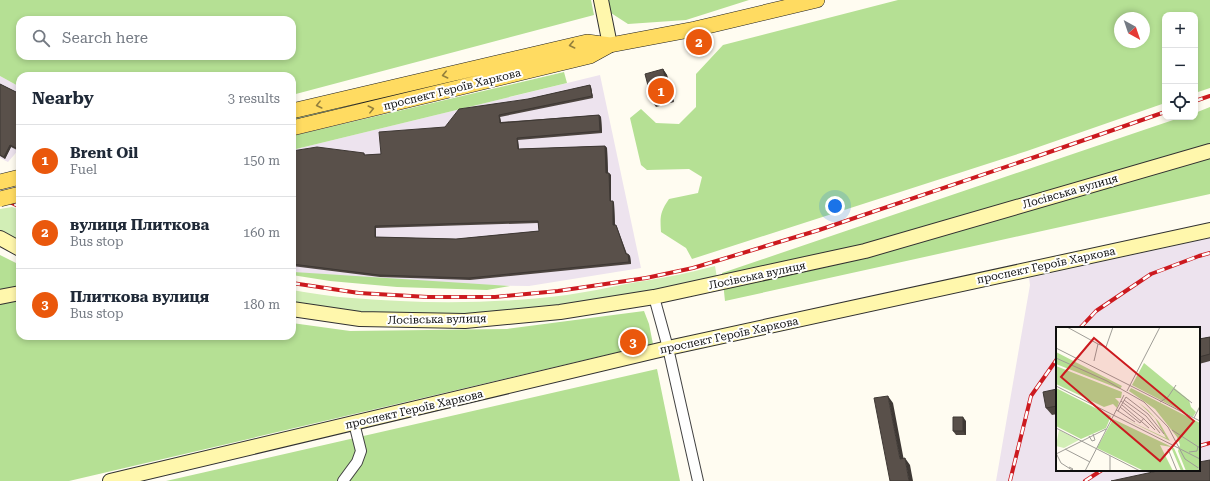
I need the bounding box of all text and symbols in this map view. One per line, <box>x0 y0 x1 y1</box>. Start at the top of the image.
north arrow <box>1114 12 1150 48</box>
map controls <box>1162 12 1198 120</box>
button: + <box>1162 12 1198 48</box>
search box <box>16 16 296 60</box>
icon: search <box>30 27 52 49</box>
pin: 2 <box>686 27 712 57</box>
text: Search here <box>62 29 148 47</box>
one-way arrow <box>568 41 575 49</box>
button: − <box>1162 48 1198 84</box>
street label: проспект Героїв Харкова <box>382 66 522 113</box>
one-way arrow <box>442 70 448 78</box>
pin: 1 <box>648 76 674 106</box>
button: locate <box>1162 84 1198 120</box>
text: Nearby <box>32 88 94 108</box>
text: 3 results <box>228 91 280 106</box>
one-way arrow <box>315 100 322 108</box>
one-way arrow <box>367 105 374 113</box>
text: Brent Oil <box>70 144 138 162</box>
text: 1 <box>41 153 49 168</box>
text: 150 m <box>243 153 280 168</box>
text: Fuel <box>70 162 97 177</box>
street label: Лосівська вулиця <box>1021 172 1119 211</box>
your location <box>825 196 845 216</box>
text: вулиця Плиткова <box>70 216 209 234</box>
text: 2 <box>41 225 49 240</box>
text: 160 m <box>243 225 280 240</box>
text: Bus stop <box>70 234 124 249</box>
street label: проспект Героїв Харкова <box>976 244 1116 287</box>
street label: Лосівська вулиця <box>707 259 807 292</box>
text: Плиткова вулиця <box>70 288 209 306</box>
text: 3 <box>41 297 49 312</box>
text: 180 m <box>243 297 280 312</box>
text: Bus stop <box>70 306 124 321</box>
street label: Лосівська вулиця <box>388 312 486 327</box>
street label: проспект Героїв Харкова <box>659 314 799 357</box>
pin: 3 <box>620 327 646 357</box>
inset map <box>1056 327 1200 471</box>
street label: проспект Героїв Харкова <box>344 387 484 432</box>

